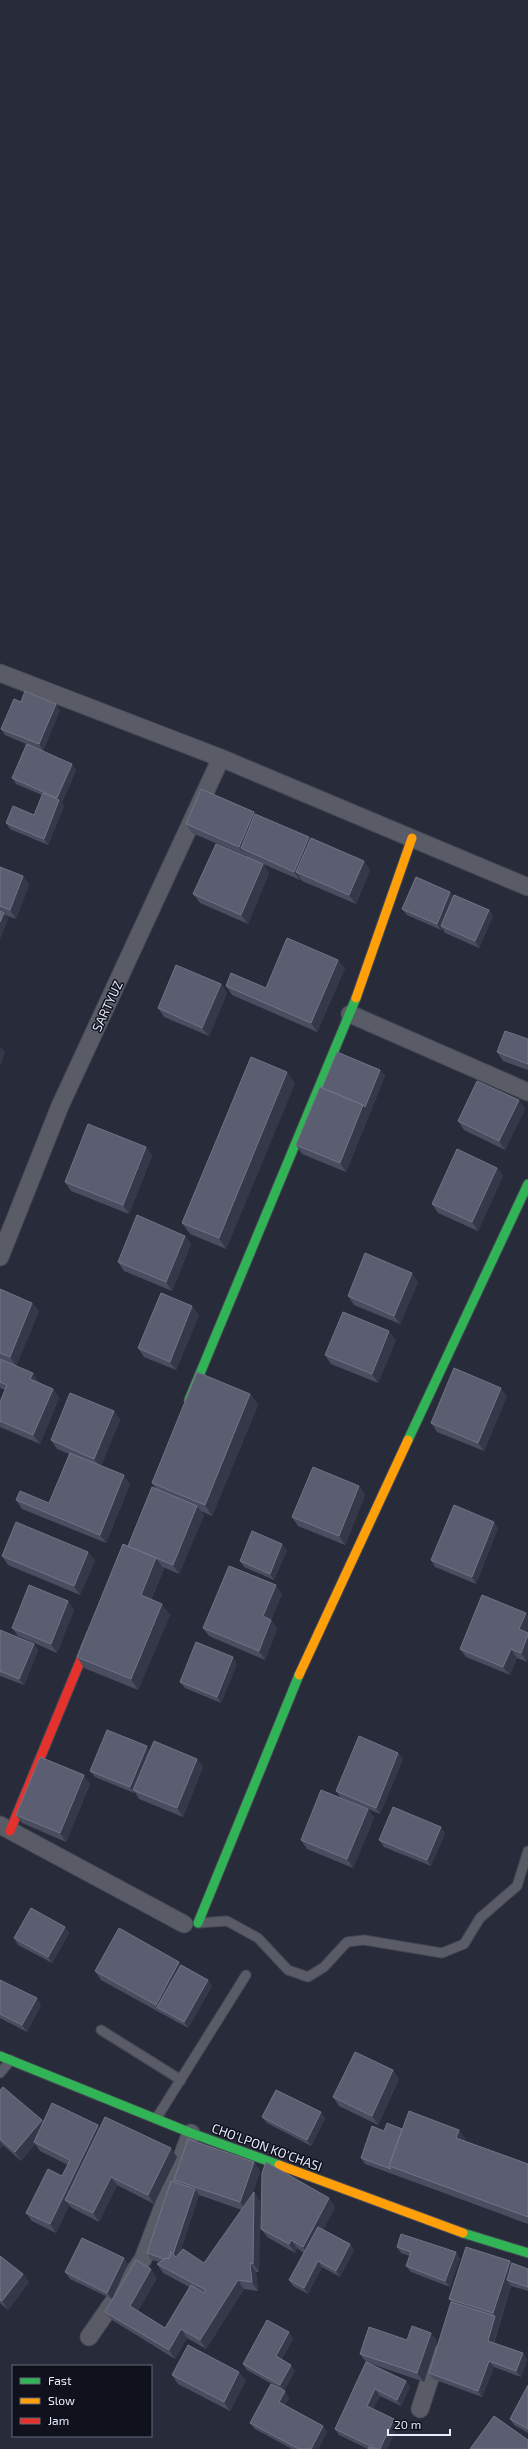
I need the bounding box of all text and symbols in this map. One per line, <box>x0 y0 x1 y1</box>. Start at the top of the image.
street label: SARTYUZ <box>88 978 126 1034</box>
street label: CHO'LPON KO'CHASI <box>210 2120 324 2174</box>
legend <box>12 2365 152 2437</box>
text: Fast <box>48 2373 72 2387</box>
text: Slow <box>48 2393 75 2407</box>
scale bar <box>388 2411 450 2437</box>
text: Jam <box>48 2413 69 2427</box>
text: 20 m <box>394 2417 421 2431</box>

